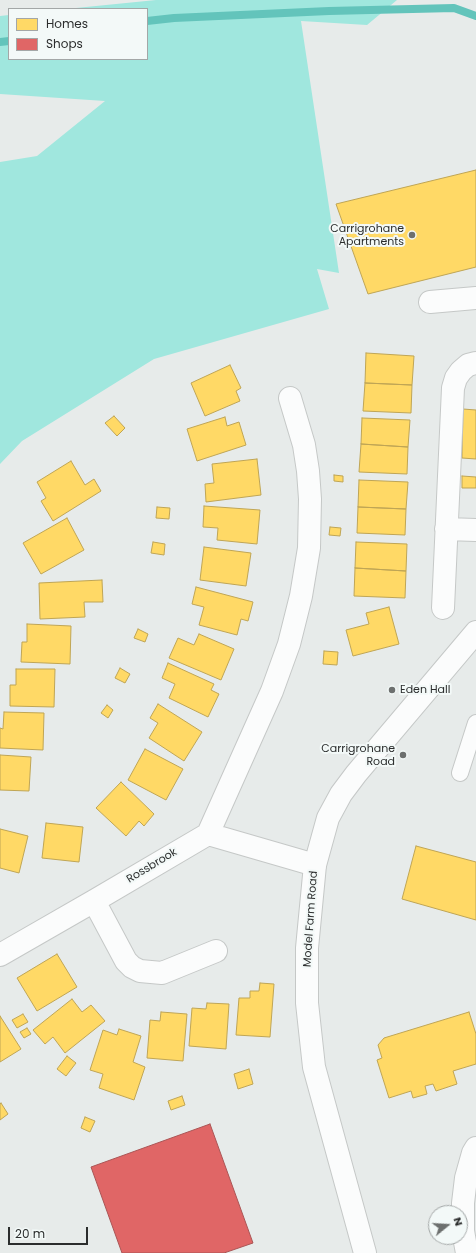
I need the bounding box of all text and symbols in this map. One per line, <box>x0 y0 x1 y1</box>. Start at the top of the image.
legend <box>8 8 148 60</box>
text: Homes <box>46 15 88 32</box>
text: Shops <box>46 35 83 52</box>
place label: Carrigrohane Apartments <box>330 222 404 248</box>
marker: Carrigrohane Apartments <box>407 230 417 240</box>
place label: Eden Hall <box>400 683 450 697</box>
marker: Eden Hall <box>387 685 397 695</box>
place label: Carrigrohane Road <box>321 742 395 768</box>
marker: Carrigrohane Road <box>398 750 408 760</box>
street label: Rossbrook <box>124 846 180 886</box>
street label: Model Farm Road <box>301 870 321 968</box>
north arrow <box>428 1205 468 1245</box>
text: N <box>450 1215 467 1228</box>
scale bar <box>10 1219 90 1245</box>
text: 20 m <box>15 1225 45 1242</box>

